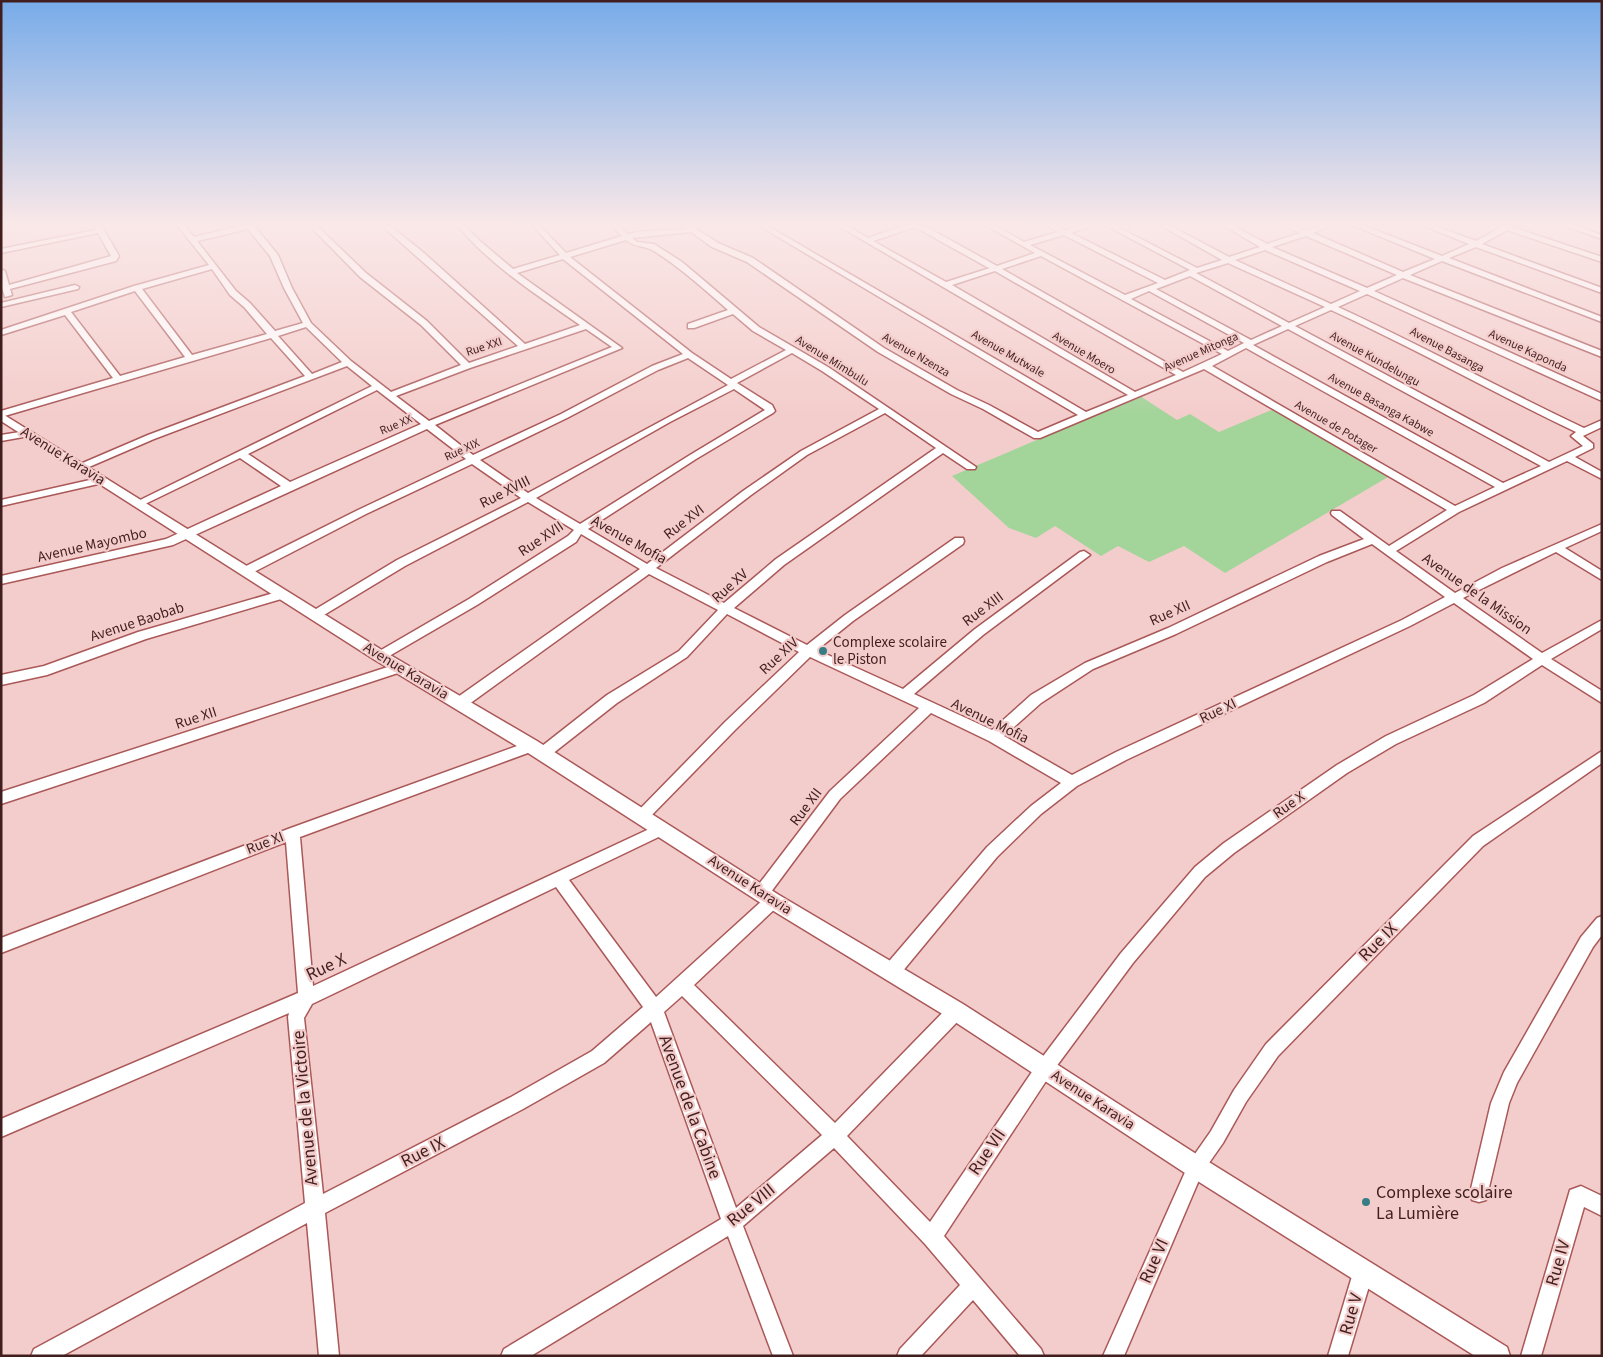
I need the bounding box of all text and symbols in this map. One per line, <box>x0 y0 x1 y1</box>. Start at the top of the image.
street label: Avenue Basanga <box>1407 323 1487 377</box>
street label: Avenue Kaponda <box>1486 325 1570 377</box>
street label: Avenue Mutwale <box>968 326 1048 382</box>
street label: Avenue Moero <box>1049 327 1119 379</box>
street label: Avenue Kundelungu <box>1327 327 1423 391</box>
street label: Avenue Mitonga <box>1161 328 1241 376</box>
street label: Avenue Nzenza <box>879 329 953 381</box>
street label: Avenue Mimbulu <box>792 332 872 390</box>
street label: Rue XXI <box>464 333 504 361</box>
street label: Avenue Basanga Kabwe <box>1325 369 1437 441</box>
street label: Avenue de Potager <box>1291 396 1381 458</box>
street label: Rue XX <box>377 411 415 439</box>
street label: Avenue Karavia <box>17 422 109 490</box>
street label: Rue XIX <box>442 434 482 466</box>
street label: Rue XVIII <box>476 470 534 514</box>
street label: Rue XVI <box>659 499 709 545</box>
street label: Avenue Mofia <box>587 510 671 570</box>
street label: Rue XVII <box>514 516 568 562</box>
street label: Avenue Mayombo <box>35 522 149 568</box>
street label: Avenue de la Mission <box>1418 548 1536 640</box>
street label: Rue XV <box>707 564 753 608</box>
street label: Rue XIII <box>958 587 1008 631</box>
street label: Rue XII <box>1146 595 1194 631</box>
street label: Avenue Baobab <box>87 597 187 647</box>
street label: Rue XIV <box>755 632 803 680</box>
place label: Complexe scolaire le Piston <box>833 632 947 670</box>
street label: Avenue Karavia <box>359 637 453 705</box>
marker: Complexe scolaire le Piston <box>817 645 829 657</box>
street label: Avenue Mofia <box>948 693 1032 749</box>
street label: Rue XI <box>1196 693 1240 729</box>
street label: Rue XII <box>172 701 220 735</box>
street label: Rue XII <box>785 784 827 830</box>
street label: Rue X <box>1269 786 1310 824</box>
street label: Rue XI <box>243 826 287 860</box>
street label: Avenue Karavia <box>704 850 796 920</box>
street label: Rue IX <box>1353 917 1403 967</box>
street label: Rue X <box>302 947 350 987</box>
street label: Avenue de la Victoire <box>286 1029 324 1187</box>
street label: Avenue de la Cabine <box>652 1032 728 1182</box>
street label: Avenue Karavia <box>1047 1065 1139 1135</box>
street label: Rue VII <box>962 1124 1012 1180</box>
street label: Rue IX <box>397 1130 449 1174</box>
street label: Rue VIII <box>721 1178 781 1232</box>
place label: Complexe scolaire La Lumière <box>1376 1180 1513 1226</box>
marker: Complexe scolaire La Lumière <box>1360 1196 1372 1208</box>
street label: Rue VI <box>1133 1235 1175 1287</box>
street label: Rue IV <box>1540 1236 1577 1289</box>
street label: Rue V <box>1333 1290 1369 1338</box>

